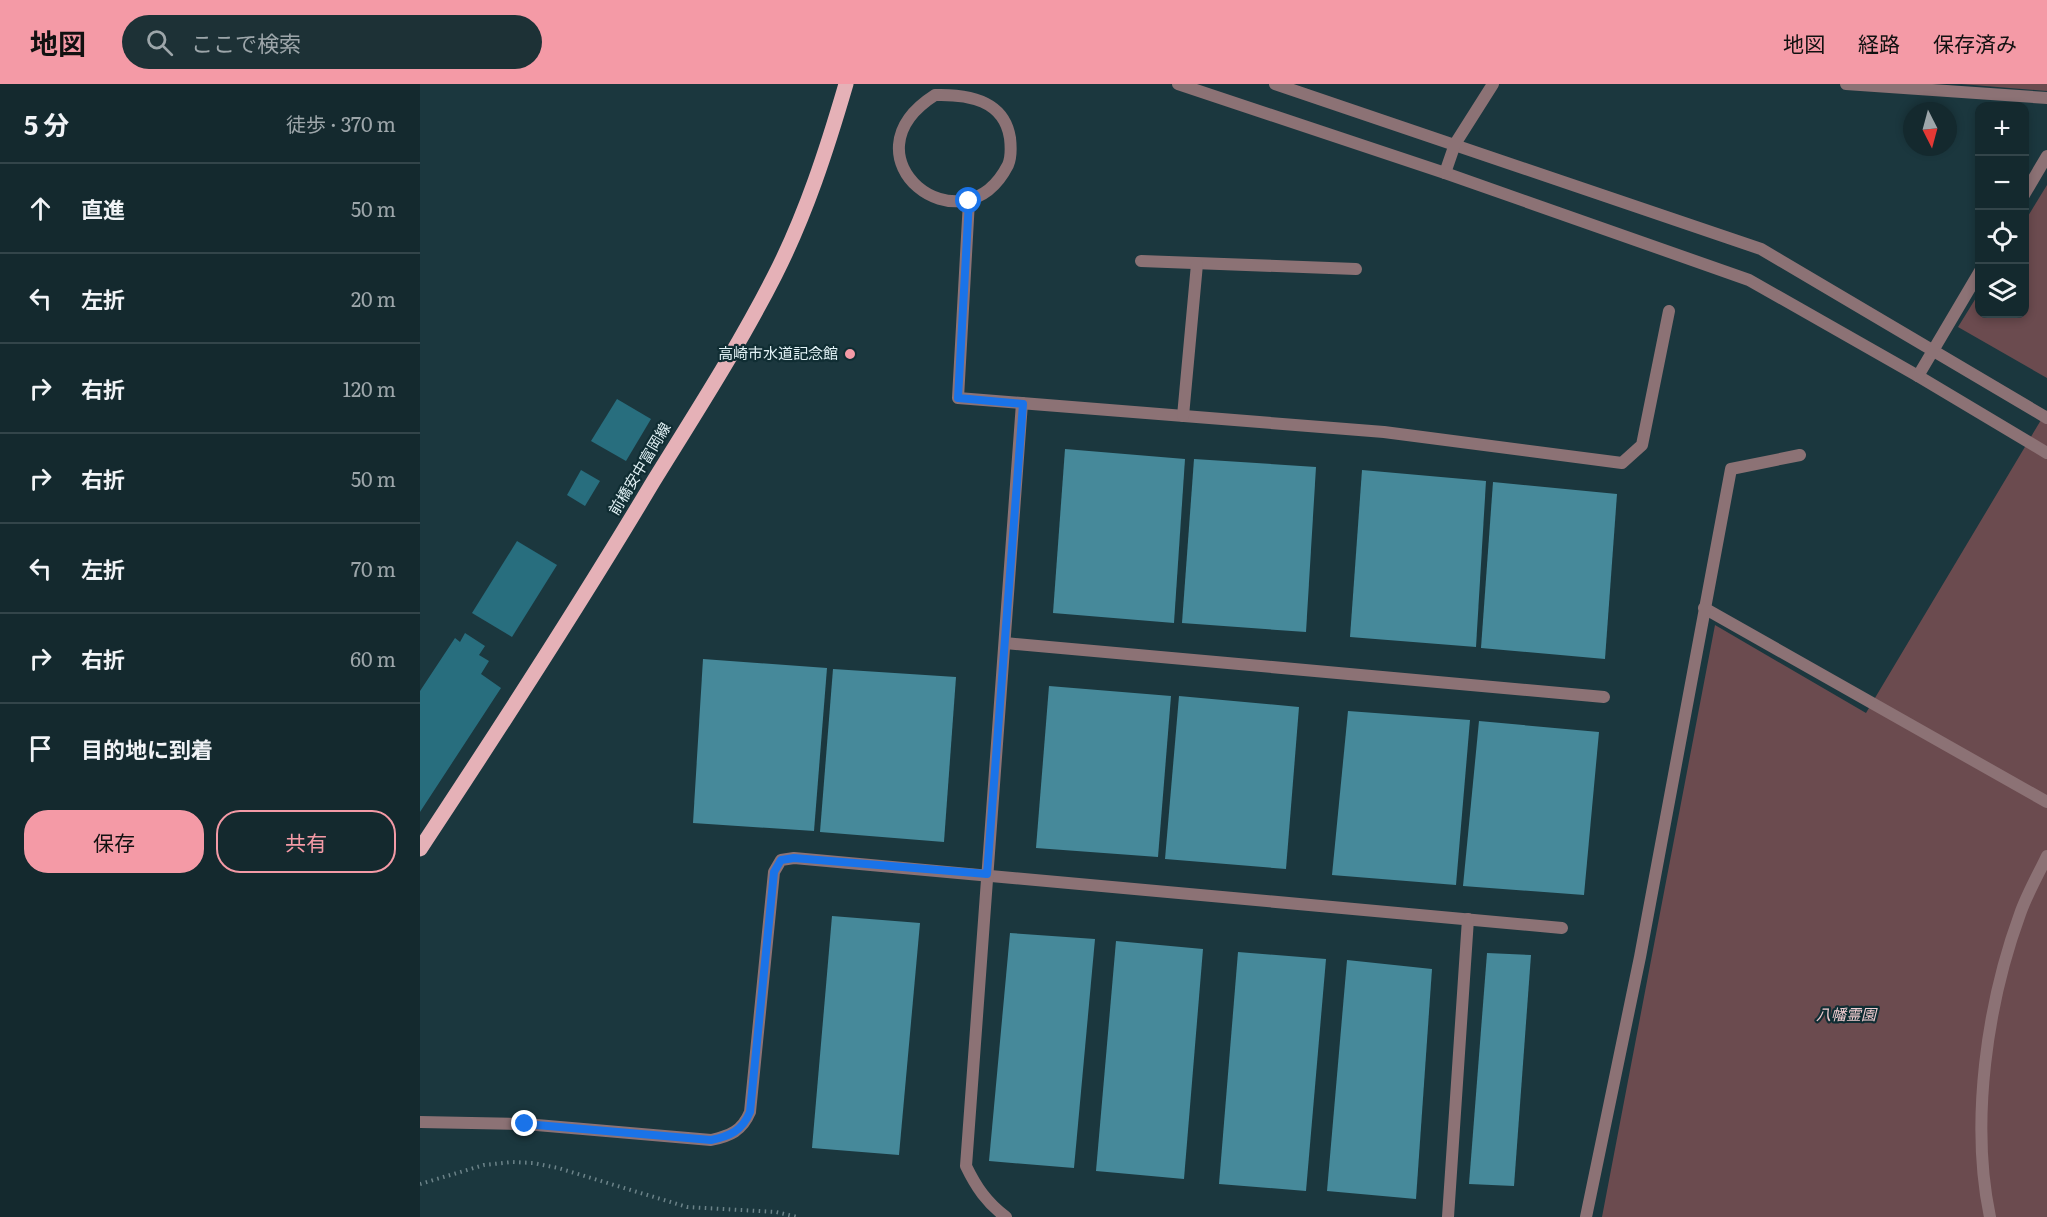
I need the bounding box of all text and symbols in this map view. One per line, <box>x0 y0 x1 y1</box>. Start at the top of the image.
search box <box>122 15 542 69</box>
text: 地図 <box>30 21 86 63</box>
icon: search <box>143 26 176 59</box>
text: ここで検索 <box>191 26 301 59</box>
text: 地図 <box>1783 27 1825 58</box>
text: 経路 <box>1858 27 1900 58</box>
text: 保存済み <box>1933 27 2017 58</box>
north arrow <box>1903 102 1957 156</box>
map controls <box>1975 102 2029 318</box>
button: + <box>1975 102 2029 156</box>
text: 5 分 <box>24 104 69 143</box>
text: 徒歩 · 370 m <box>286 108 396 138</box>
button: − <box>1975 156 2029 210</box>
route start <box>955 187 981 213</box>
icon: ahead <box>24 192 57 225</box>
text: 直進 <box>81 192 125 225</box>
text: 50 m <box>351 193 396 223</box>
button: locate <box>1975 210 2029 264</box>
button: layers <box>1975 264 2029 318</box>
icon: left <box>24 282 57 315</box>
text: 左折 <box>81 282 125 315</box>
text: 20 m <box>351 283 396 313</box>
place label: 高崎市水道記念館 <box>718 341 838 364</box>
marker: 高崎市水道記念館 <box>843 347 857 361</box>
icon: right <box>24 372 57 405</box>
text: 右折 <box>81 372 125 405</box>
text: 120 m <box>343 373 396 403</box>
street label: 前橋安中富岡線 <box>602 417 676 519</box>
icon: right <box>24 462 57 495</box>
text: 右折 <box>81 462 125 495</box>
text: 50 m <box>351 463 396 493</box>
icon: left <box>24 552 57 585</box>
text: 左折 <box>81 552 125 585</box>
text: 70 m <box>351 553 396 583</box>
icon: right <box>24 642 57 675</box>
text: 右折 <box>81 642 125 675</box>
text: 60 m <box>350 643 396 673</box>
icon: arrive <box>24 732 57 765</box>
text: 目的地に到着 <box>81 732 213 765</box>
button: 保存 <box>24 810 204 873</box>
button: 共有 <box>216 810 396 873</box>
park label: 八幡霊園 <box>1816 1002 1878 1025</box>
route end <box>511 1110 537 1136</box>

